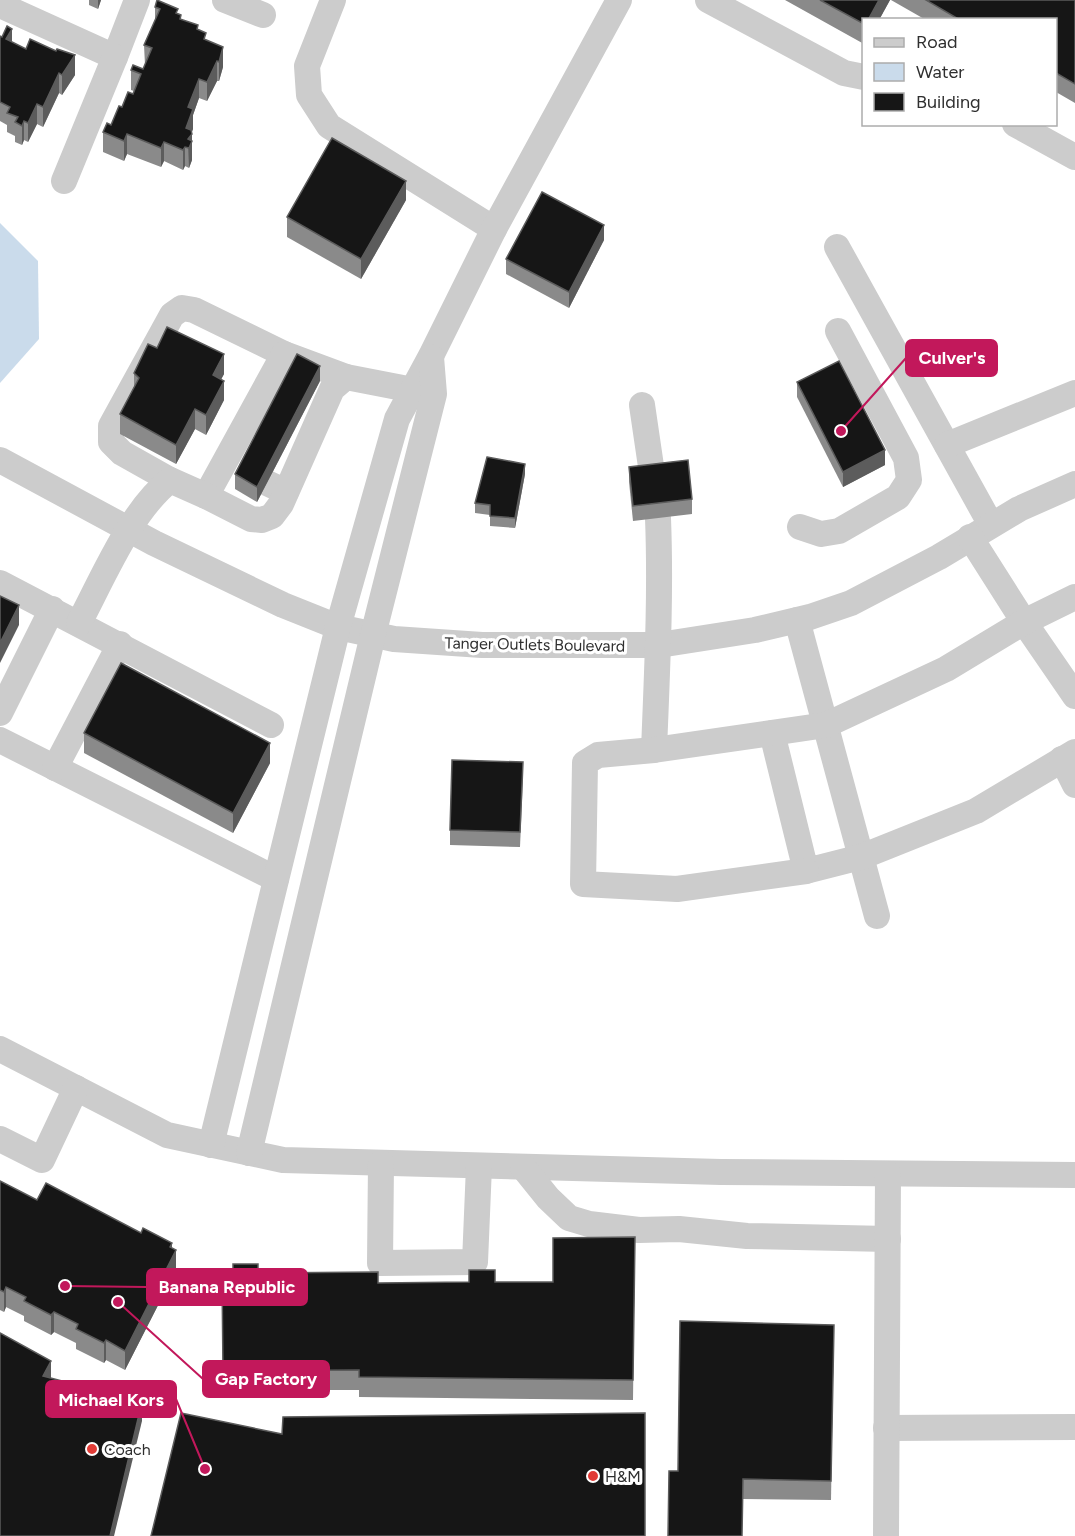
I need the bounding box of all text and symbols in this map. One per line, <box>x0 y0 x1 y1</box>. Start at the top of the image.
legend <box>862 18 1057 126</box>
text: Road <box>916 31 957 53</box>
text: Water <box>916 61 964 83</box>
text: Building <box>916 91 981 113</box>
callout: Culver's <box>906 340 997 376</box>
text: Culver's <box>918 347 986 369</box>
street label: Tanger Outlets Boulevard <box>445 633 625 656</box>
callout: Banana Republic <box>147 1269 307 1305</box>
text: Banana Republic <box>159 1276 296 1298</box>
callout: Gap Factory <box>203 1361 329 1397</box>
text: Gap Factory <box>215 1368 318 1390</box>
callout: Michael Kors <box>46 1381 176 1417</box>
text: Michael Kors <box>58 1389 164 1411</box>
place label: Coach <box>104 1440 151 1459</box>
marker: Coach <box>85 1442 99 1456</box>
place label: H&M <box>605 1467 641 1486</box>
marker: H&M <box>586 1469 600 1483</box>

